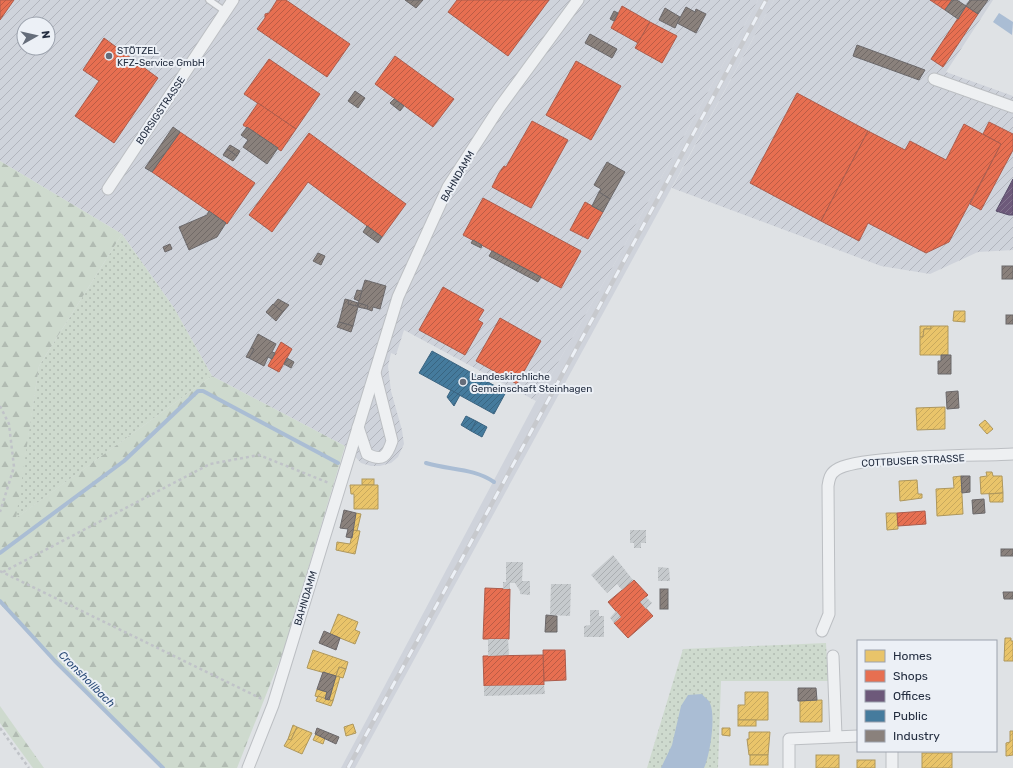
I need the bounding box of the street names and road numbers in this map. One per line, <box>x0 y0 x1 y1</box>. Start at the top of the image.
street label: BORSIGSTRASSE <box>134 74 188 147</box>
street label: BAHNDAMM <box>438 149 477 204</box>
street label: COTTBUSER STRASSE <box>861 452 965 470</box>
street label: BAHNDAMM <box>292 569 320 627</box>

